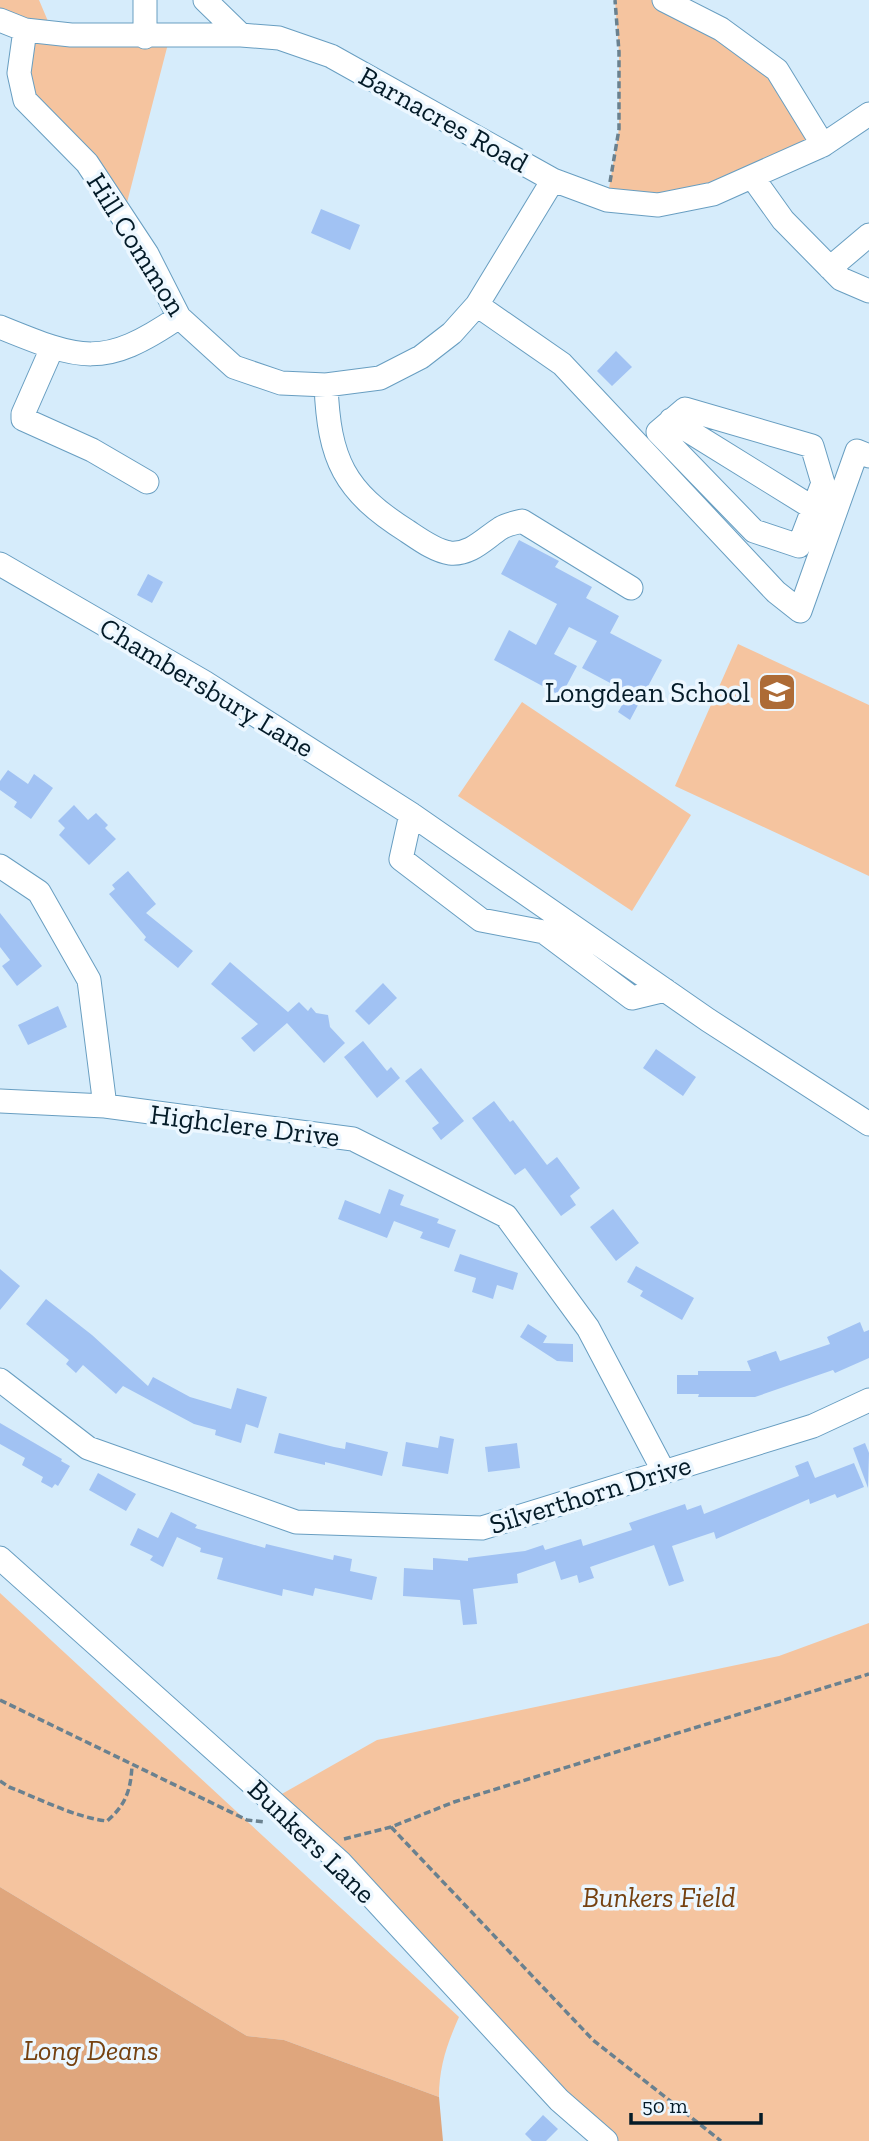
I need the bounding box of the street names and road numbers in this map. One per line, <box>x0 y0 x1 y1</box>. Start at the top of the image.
street label: Barnacres Road <box>353 59 534 180</box>
street label: Hill Common <box>80 167 193 321</box>
street label: Chambersbury Lane <box>94 610 320 764</box>
street label: Highclere Drive <box>148 1097 342 1153</box>
street label: Silverthorn Drive <box>485 1448 695 1541</box>
street label: Bunkers Lane <box>241 1772 382 1910</box>

